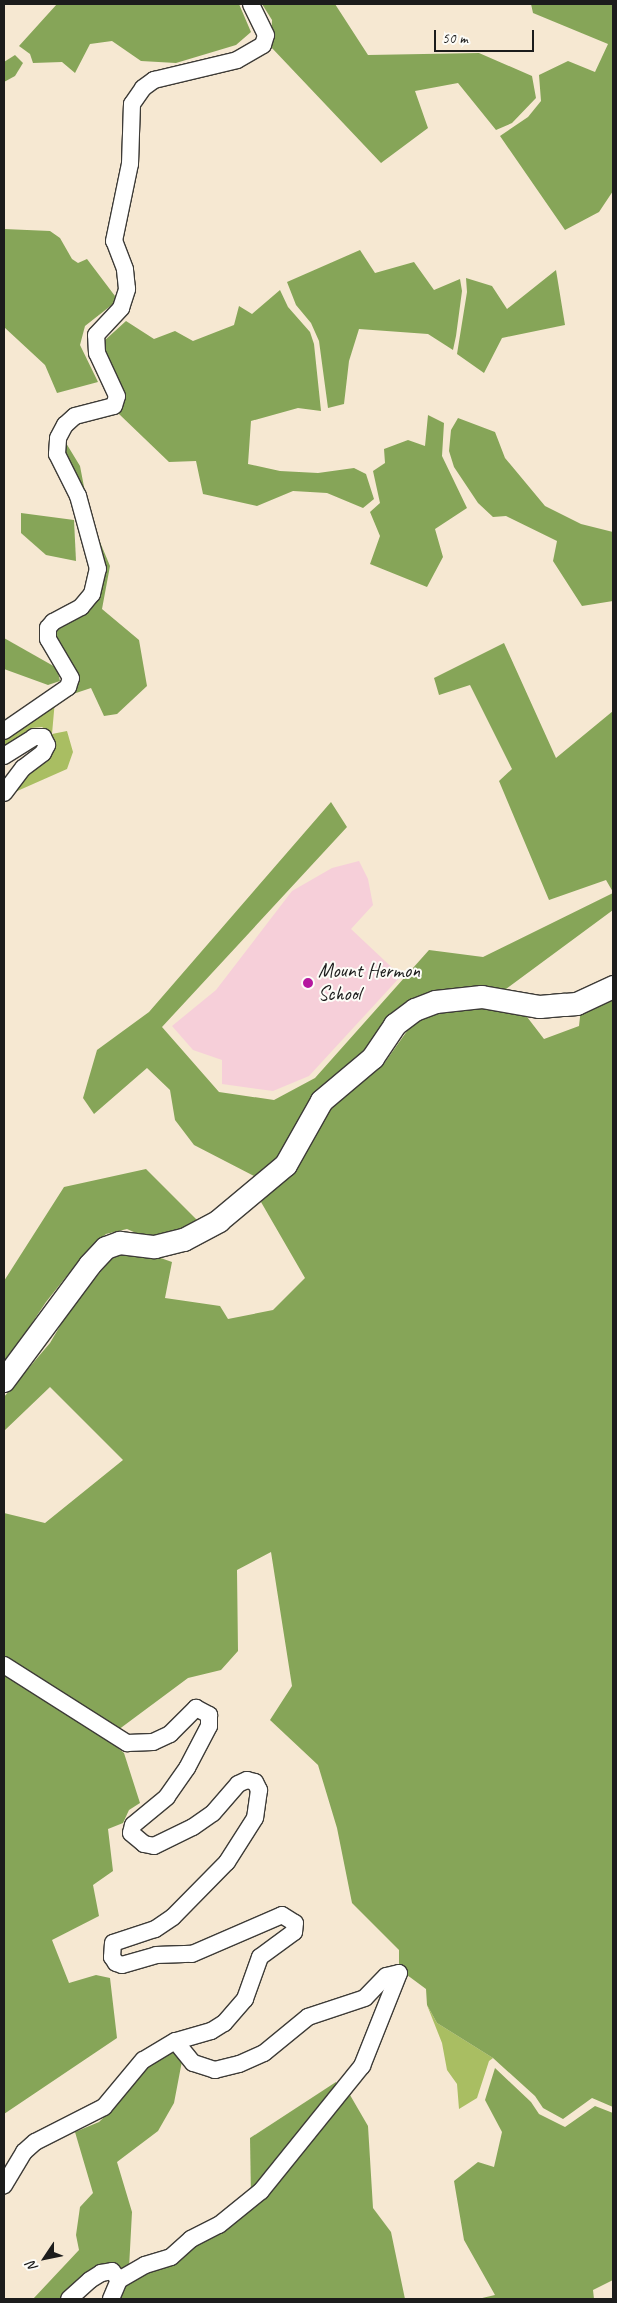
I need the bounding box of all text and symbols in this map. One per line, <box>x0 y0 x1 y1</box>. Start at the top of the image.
scale bar <box>437 20 537 52</box>
text: 50 m <box>442 29 468 48</box>
place label: Mount Hermon School <box>318 959 421 1006</box>
marker: Mount Hermon School <box>302 977 314 989</box>
north arrow <box>20 2233 70 2283</box>
text: N <box>23 2258 42 2275</box>

